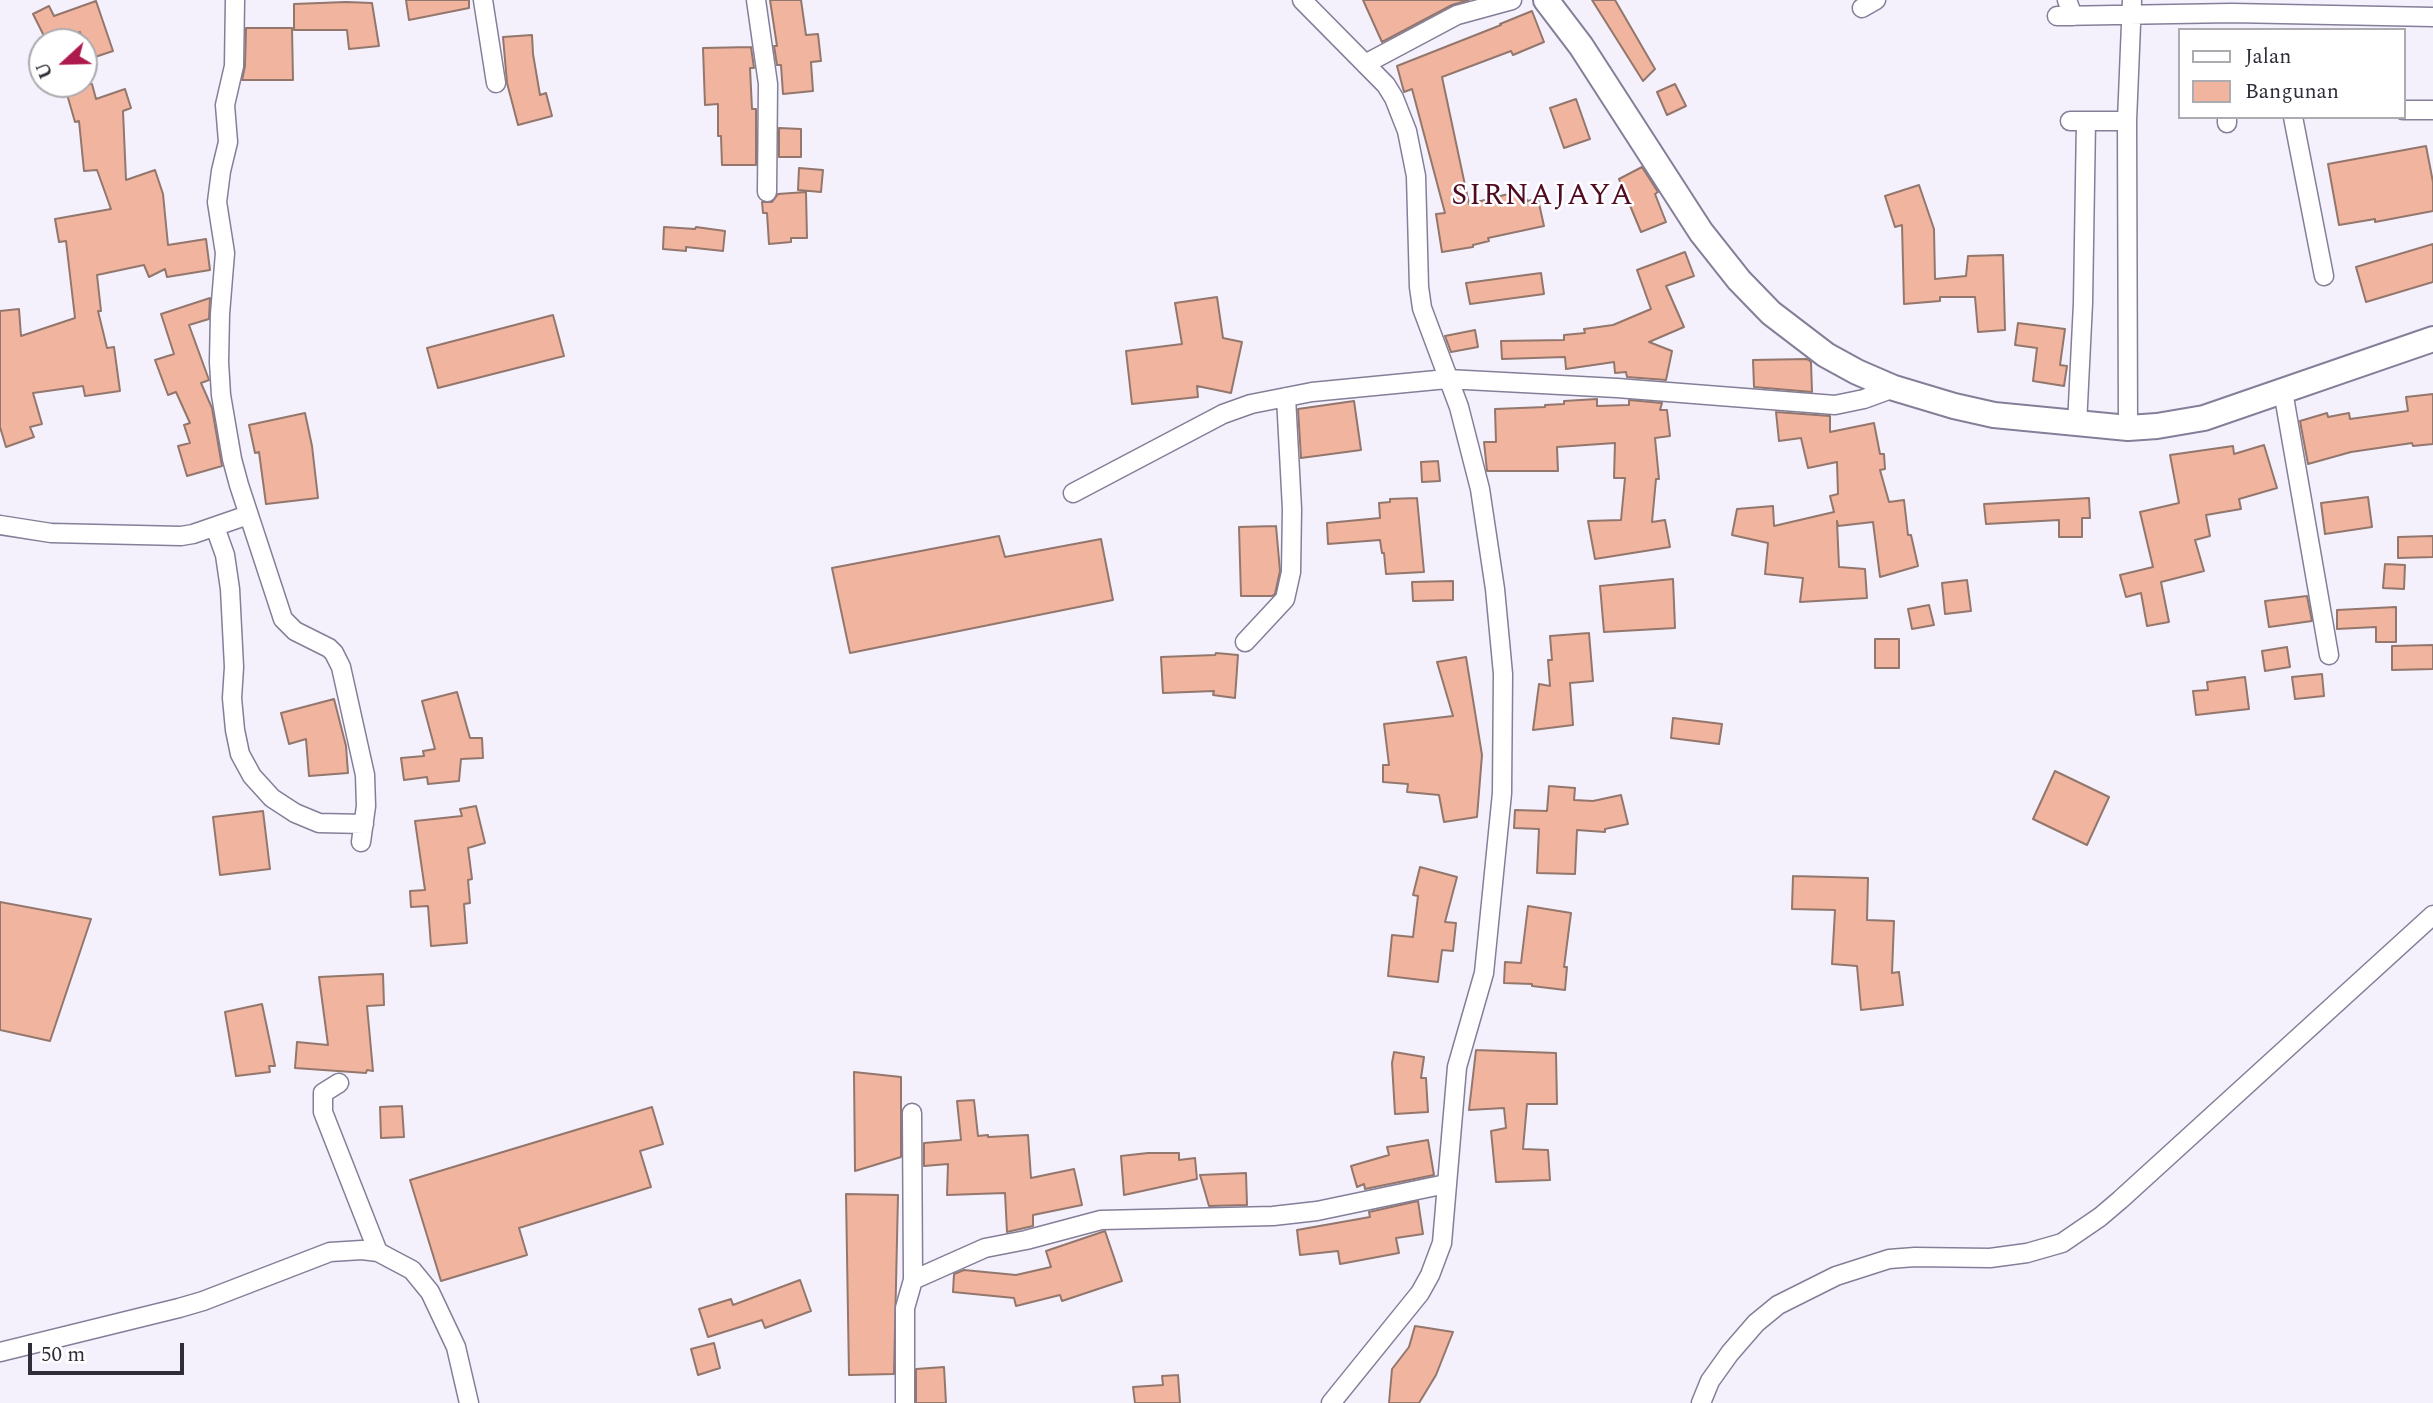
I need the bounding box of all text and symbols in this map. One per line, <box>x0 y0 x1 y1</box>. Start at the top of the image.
north arrow <box>28 28 98 98</box>
legend <box>2178 28 2405 119</box>
text: Jalan <box>2245 41 2291 73</box>
text: U <box>28 57 61 83</box>
text: Bangunan <box>2245 76 2339 108</box>
district label: SIRNAJAYA <box>1452 180 1634 216</box>
scale bar <box>32 1330 187 1374</box>
text: 50 m <box>41 1339 85 1371</box>

